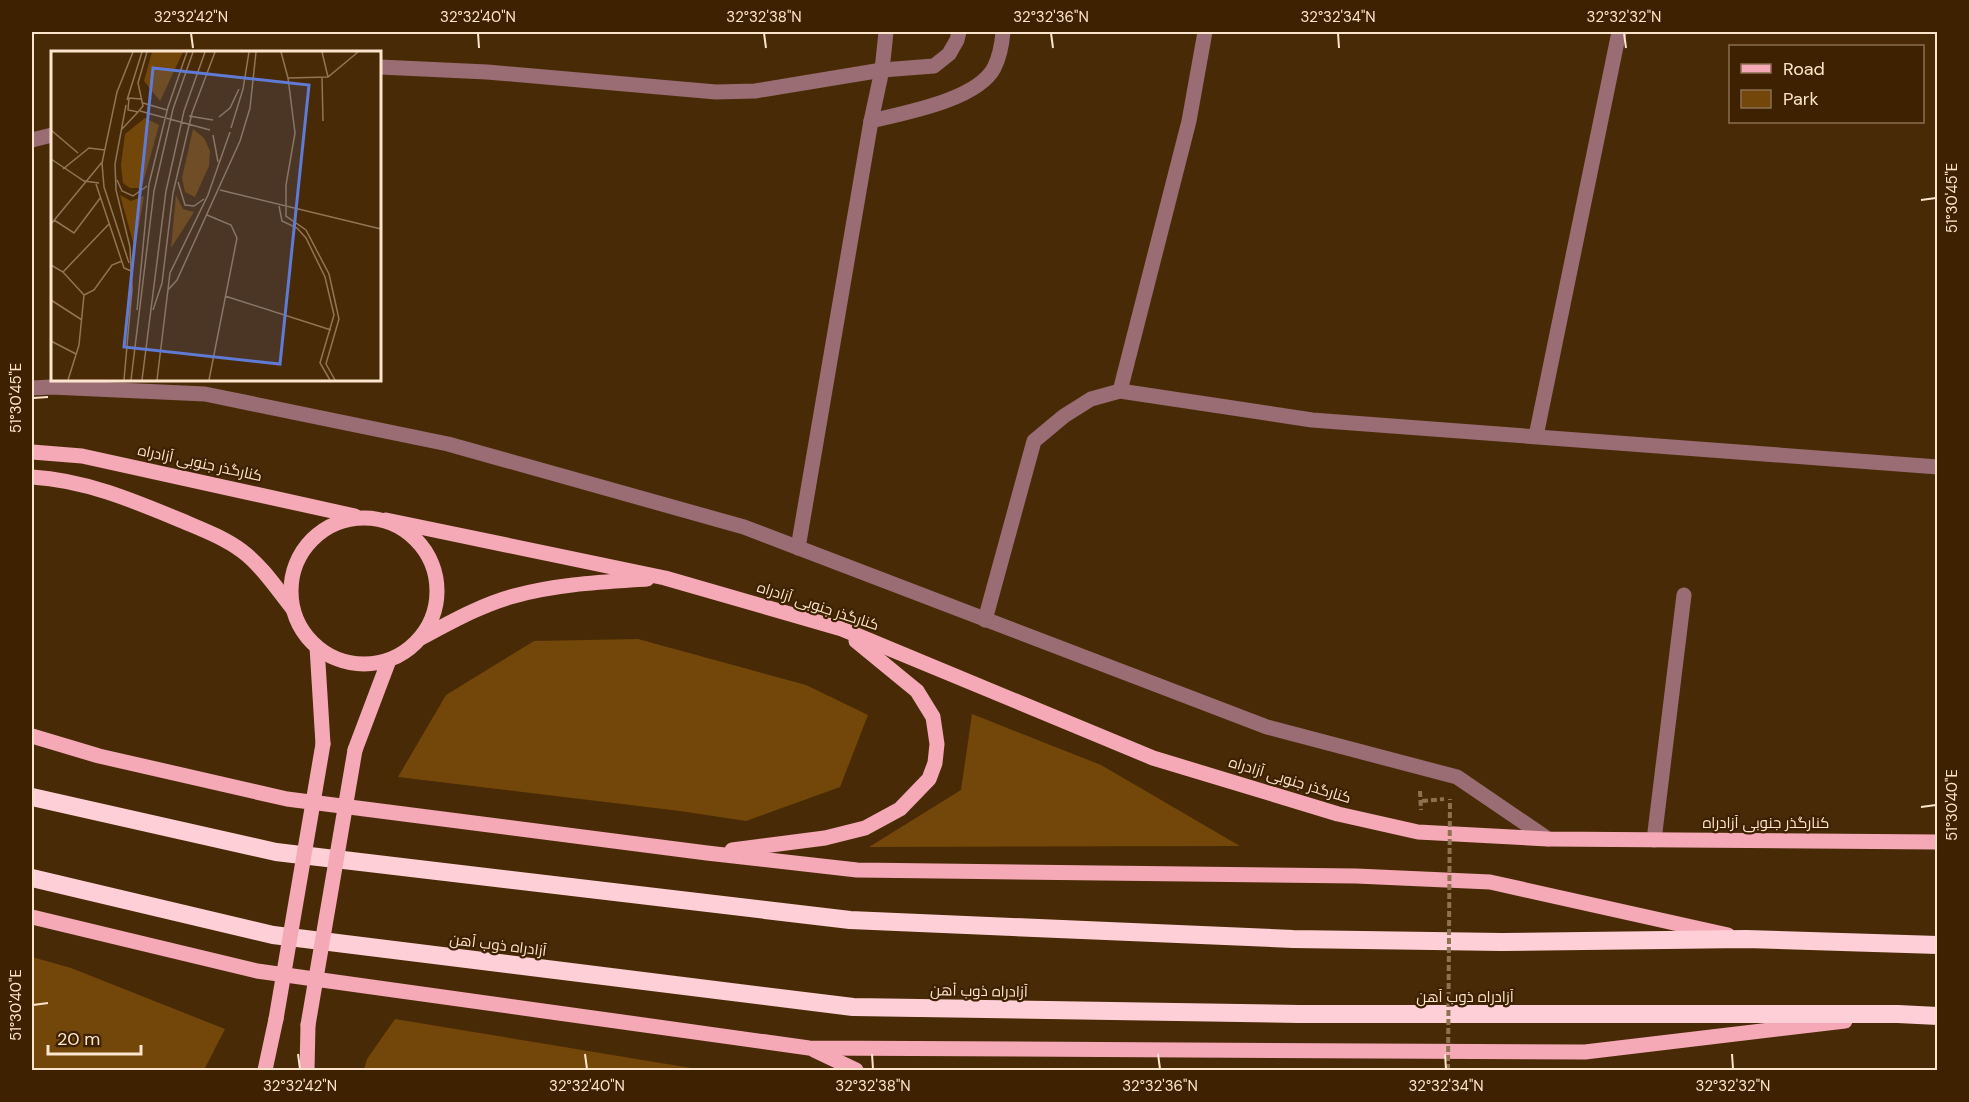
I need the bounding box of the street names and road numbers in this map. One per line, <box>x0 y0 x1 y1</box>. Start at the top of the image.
street label: کنارگذر جنوبی آزادراه <box>136 440 264 486</box>
street label: کنارگذر جنوبی آزادراه <box>755 577 881 635</box>
street label: کنارگذر جنوبی آزادراه <box>1226 752 1354 808</box>
street label: کنارگذر جنوبی آزادراه <box>1703 813 1829 833</box>
street label: آزادراه ذوب آهن <box>448 929 548 961</box>
street label: آزادراه ذوب آهن <box>930 980 1028 1002</box>
street label: آزادراه ذوب آهن <box>1416 987 1514 1007</box>

